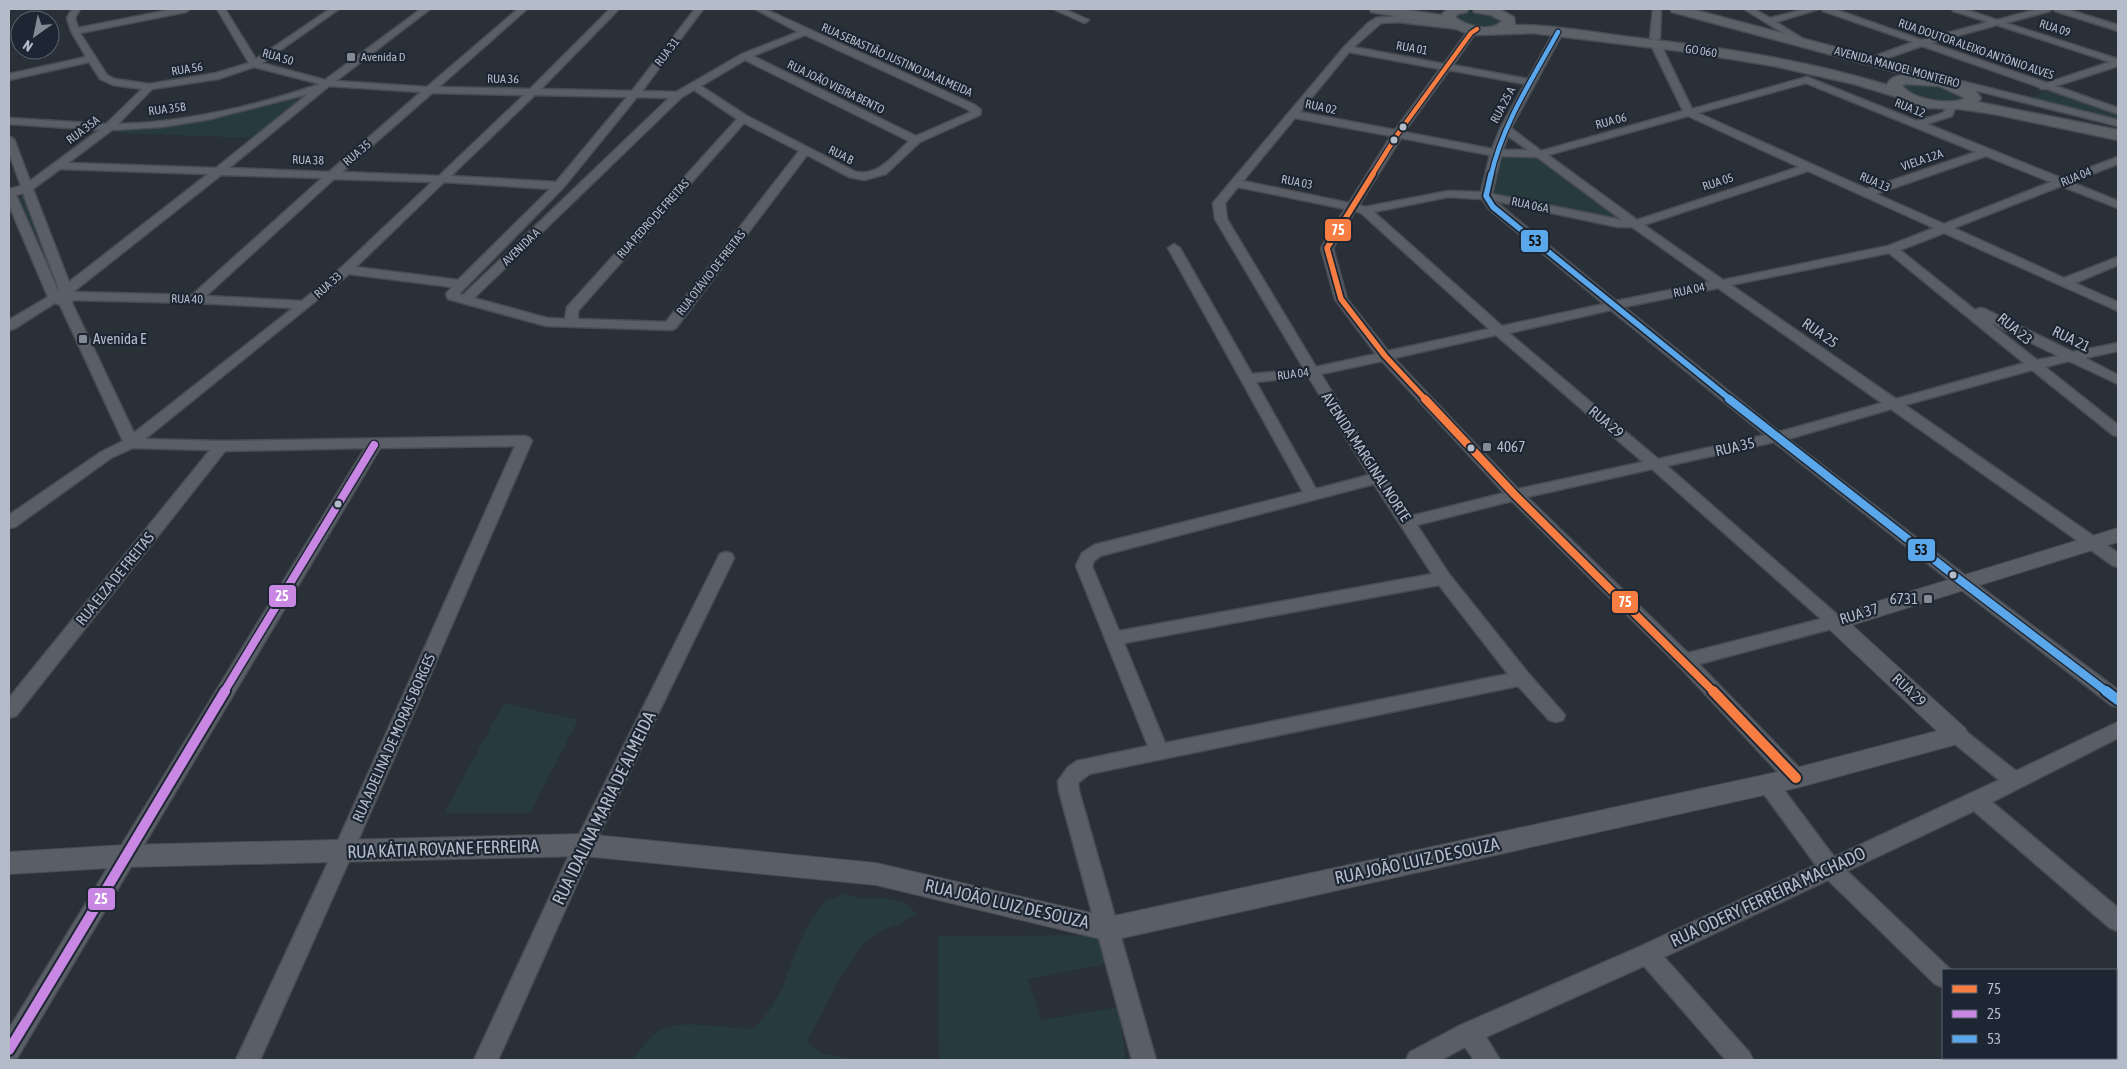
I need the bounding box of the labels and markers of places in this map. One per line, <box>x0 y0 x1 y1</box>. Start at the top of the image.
place label: Avenida D <box>361 50 406 64</box>
marker: Avenida D <box>345 51 357 63</box>
unlabelled marker <box>1398 122 1408 132</box>
unlabelled marker <box>1389 135 1399 145</box>
place label: Avenida E <box>93 330 147 347</box>
marker: Avenida E <box>77 333 89 345</box>
place label: 4067 <box>1497 438 1525 455</box>
marker: 4067 <box>1481 441 1493 453</box>
unlabelled marker <box>1466 443 1476 453</box>
unlabelled marker <box>333 499 343 509</box>
unlabelled marker <box>1948 570 1958 580</box>
place label: 6731 <box>1890 590 1918 607</box>
marker: 6731 <box>1922 593 1934 605</box>

